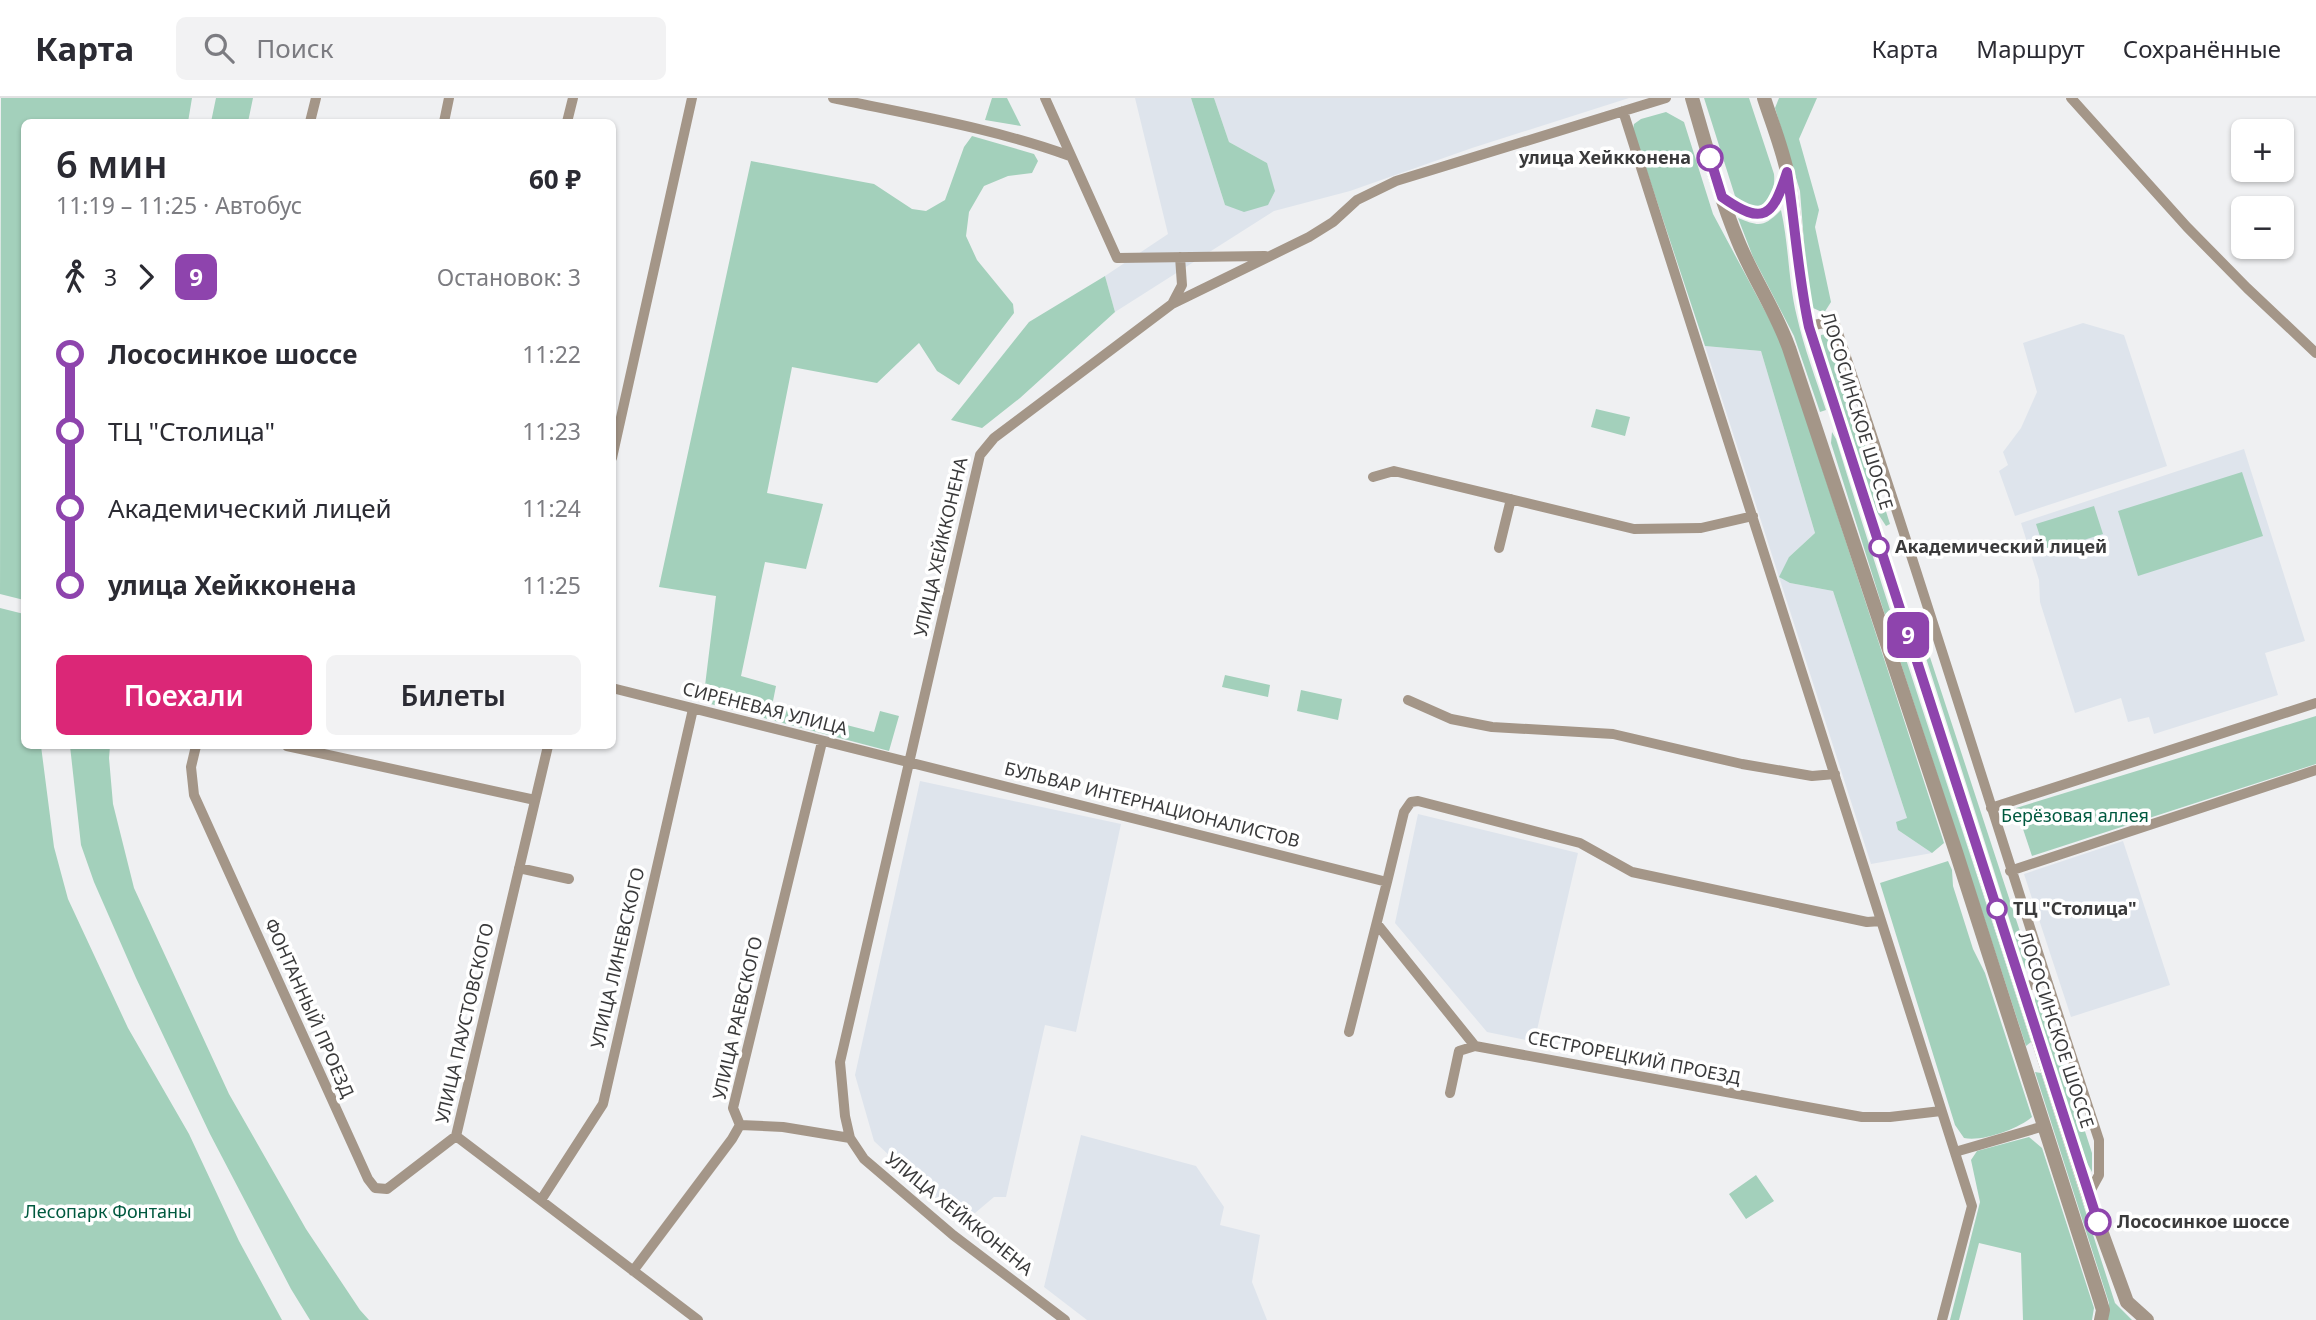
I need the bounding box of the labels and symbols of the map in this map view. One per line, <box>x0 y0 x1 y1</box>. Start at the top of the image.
place label: улица Хейкконена <box>1518 145 1691 169</box>
marker: улица Хейкконена <box>1697 145 1723 171</box>
street label: ЛОСОСИНСКОЕ ШОССЕ <box>1816 309 1899 512</box>
street label: УЛИЦА ХЕЙККОНЕНА <box>908 454 972 639</box>
place label: Академический лицей <box>1895 534 2107 558</box>
marker: Академический лицей <box>1869 537 1889 557</box>
line badge: 9 <box>1885 612 1931 658</box>
street label: СИРЕНЕВАЯ УЛИЦА <box>680 676 851 740</box>
street label: БУЛЬВАР ИНТЕРНАЦИОНАЛИСТОВ <box>1002 756 1303 852</box>
park label: Берёзовая аллея <box>2001 803 2149 827</box>
street label: УЛИЦА ЛИНЕВСКОГО <box>585 865 650 1051</box>
place label: ТЦ "Столица" <box>2013 896 2137 920</box>
marker: ТЦ "Столица" <box>1987 899 2007 919</box>
street label: ФОНТАННЫЙ ПРОЕЗД <box>260 914 360 1101</box>
street label: УЛИЦА ПАУСТОВСКОГО <box>429 920 499 1125</box>
street label: ЛОСОСИНСКОЕ ШОССЕ <box>2014 928 2100 1131</box>
street label: УЛИЦА РАЕВСКОГО <box>707 934 767 1102</box>
street label: СЕСТРОРЕЦКИЙ ПРОЕЗД <box>1526 1025 1743 1089</box>
street label: УЛИЦА ХЕЙККОНЕНА <box>881 1146 1039 1281</box>
park label: Лесопарк Фонтаны <box>24 1199 192 1223</box>
marker: Лососинкое шоссе <box>2085 1209 2111 1235</box>
place label: Лососинкое шоссе <box>2117 1209 2290 1233</box>

